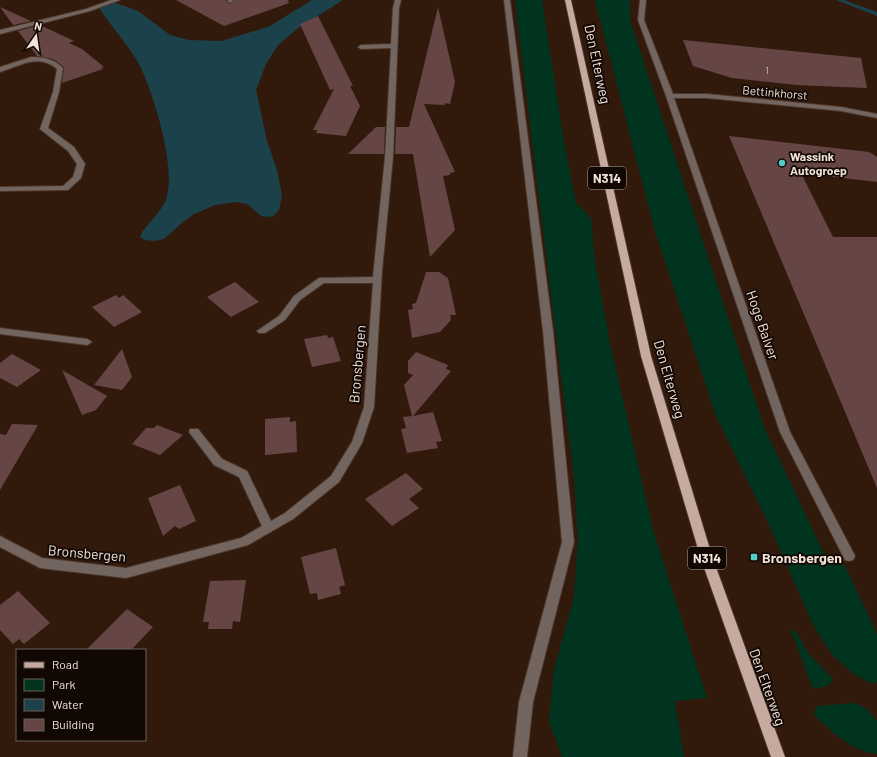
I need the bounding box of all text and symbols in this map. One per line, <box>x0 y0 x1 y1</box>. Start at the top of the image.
north arrow <box>16 16 56 56</box>
text: N <box>33 19 43 33</box>
street label: Den Elterweg <box>581 23 615 105</box>
house number: 1 <box>765 64 769 76</box>
street label: Bettinkhorst <box>742 82 808 102</box>
place label: Wassink Autogroep <box>790 149 847 177</box>
marker: Wassink Autogroep <box>777 158 787 168</box>
road number: N314 <box>588 167 626 189</box>
street label: Hoge Balver <box>743 288 783 362</box>
street label: Bronsbergen <box>345 324 369 404</box>
street label: Den Elterweg <box>651 338 689 420</box>
street label: Bronsbergen <box>47 541 127 565</box>
road number: N314 <box>688 547 726 569</box>
place label: Bronsbergen <box>762 549 842 566</box>
marker: Bronsbergen <box>749 552 759 562</box>
street label: Den Elterweg <box>746 646 790 728</box>
legend <box>16 649 146 741</box>
text: Road <box>52 657 79 671</box>
text: Park <box>52 677 76 691</box>
text: Water <box>52 697 84 711</box>
text: Building <box>52 717 94 731</box>

